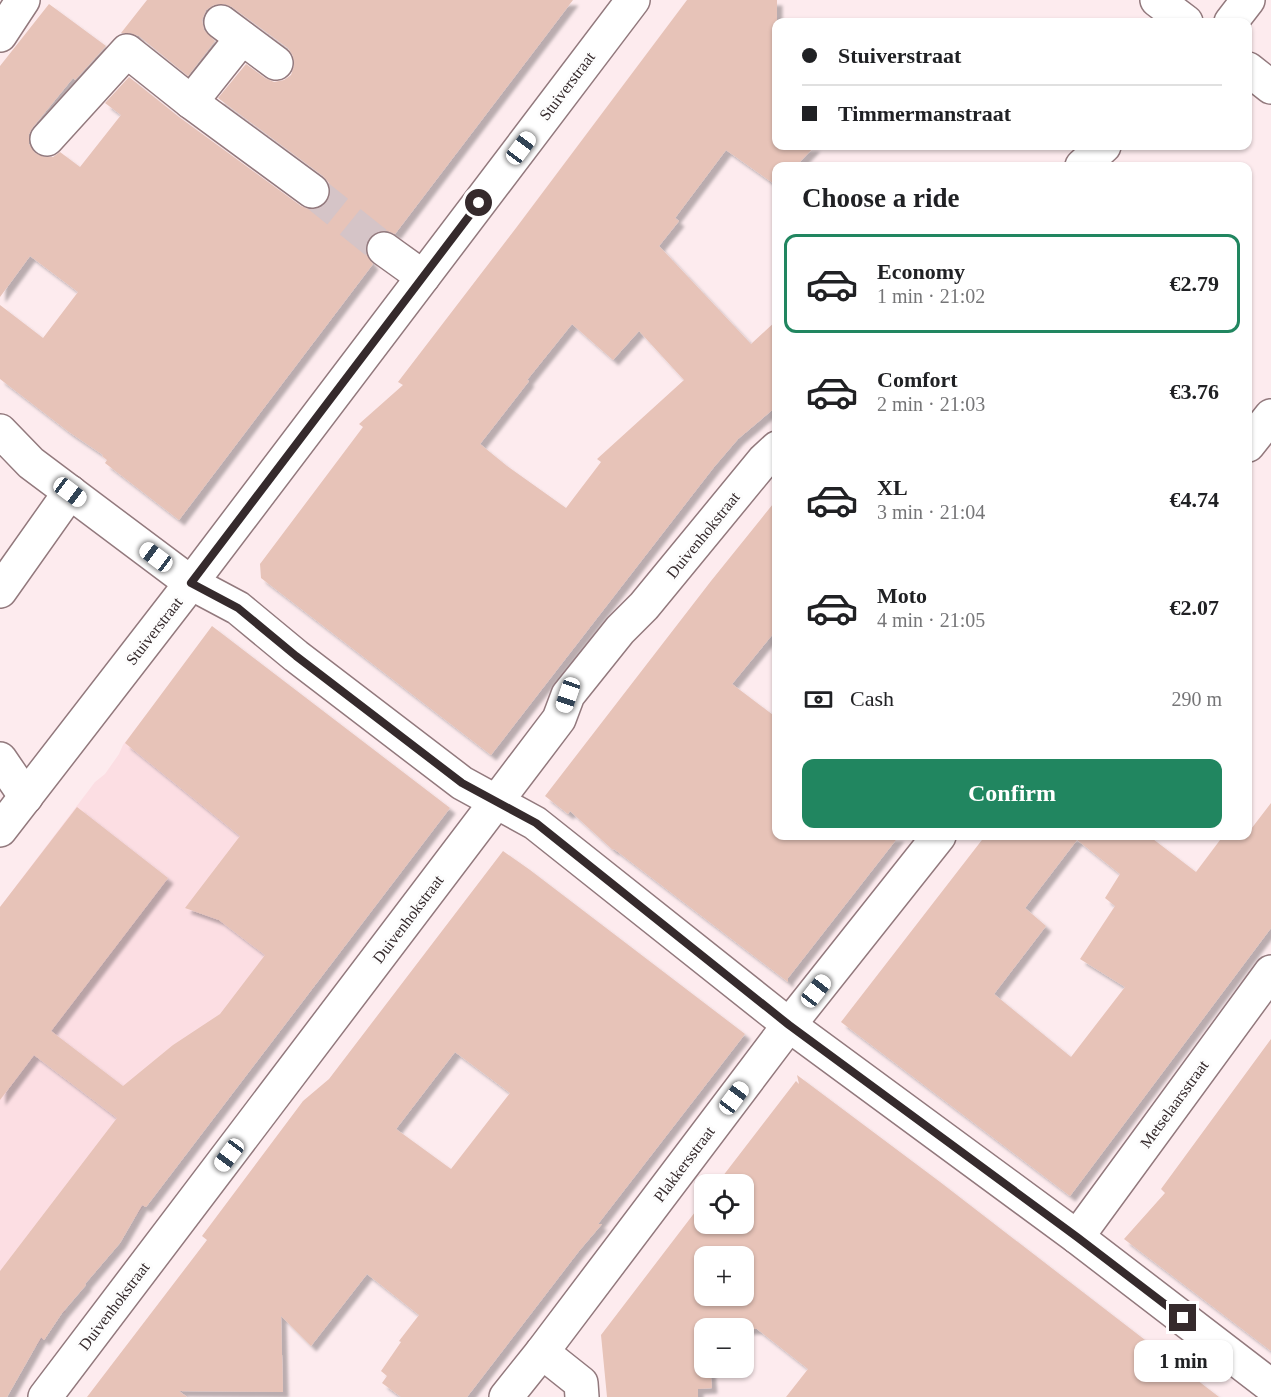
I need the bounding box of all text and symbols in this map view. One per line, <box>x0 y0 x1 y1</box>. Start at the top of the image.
text: Stuiverstraat <box>838 43 961 68</box>
street label: Stuiverstraat <box>536 48 598 123</box>
text: Timmermanstraat <box>838 101 1011 126</box>
car <box>503 128 539 168</box>
text: Choose a ride <box>802 183 960 213</box>
route start <box>465 189 492 216</box>
icon: car <box>805 257 859 311</box>
text: Economy <box>877 259 965 284</box>
text: €2.79 <box>1170 271 1219 296</box>
text: 1 min · 21:02 <box>877 285 985 307</box>
icon: car <box>805 365 859 419</box>
text: Comfort <box>877 367 958 392</box>
text: €3.76 <box>1170 379 1219 404</box>
text: 2 min · 21:03 <box>877 393 985 415</box>
icon: car <box>805 473 859 527</box>
car <box>50 474 90 510</box>
text: XL <box>877 475 908 500</box>
text: €4.74 <box>1170 487 1219 512</box>
street label: Duivenhokstraat <box>663 488 743 581</box>
text: 3 min · 21:04 <box>877 501 985 523</box>
car <box>136 539 176 575</box>
icon: car <box>805 581 859 635</box>
text: Moto <box>877 583 927 608</box>
street label: Stuiverstraat <box>122 593 186 668</box>
text: €2.07 <box>1170 595 1219 620</box>
text: 4 min · 21:05 <box>877 609 985 631</box>
car <box>554 675 582 715</box>
icon: cash <box>802 683 835 716</box>
text: Cash <box>850 686 894 711</box>
text: 290 m <box>1171 688 1222 710</box>
button: Confirm <box>802 759 1222 828</box>
street label: Duivenhokstraat <box>369 871 447 966</box>
car <box>798 971 834 1011</box>
street label: Metselaarsstraat <box>1137 1057 1212 1151</box>
car <box>716 1078 752 1118</box>
street label: Plakkersstraat <box>650 1123 718 1205</box>
car <box>211 1135 247 1175</box>
map controls <box>694 1174 754 1378</box>
button: locate <box>694 1174 754 1234</box>
button: + <box>694 1246 754 1306</box>
street label: Duivenhokstraat <box>75 1258 153 1353</box>
route end <box>1169 1304 1196 1331</box>
button: − <box>694 1318 754 1378</box>
callout: 1 min <box>1134 1339 1232 1381</box>
text: 1 min <box>1159 1350 1208 1372</box>

